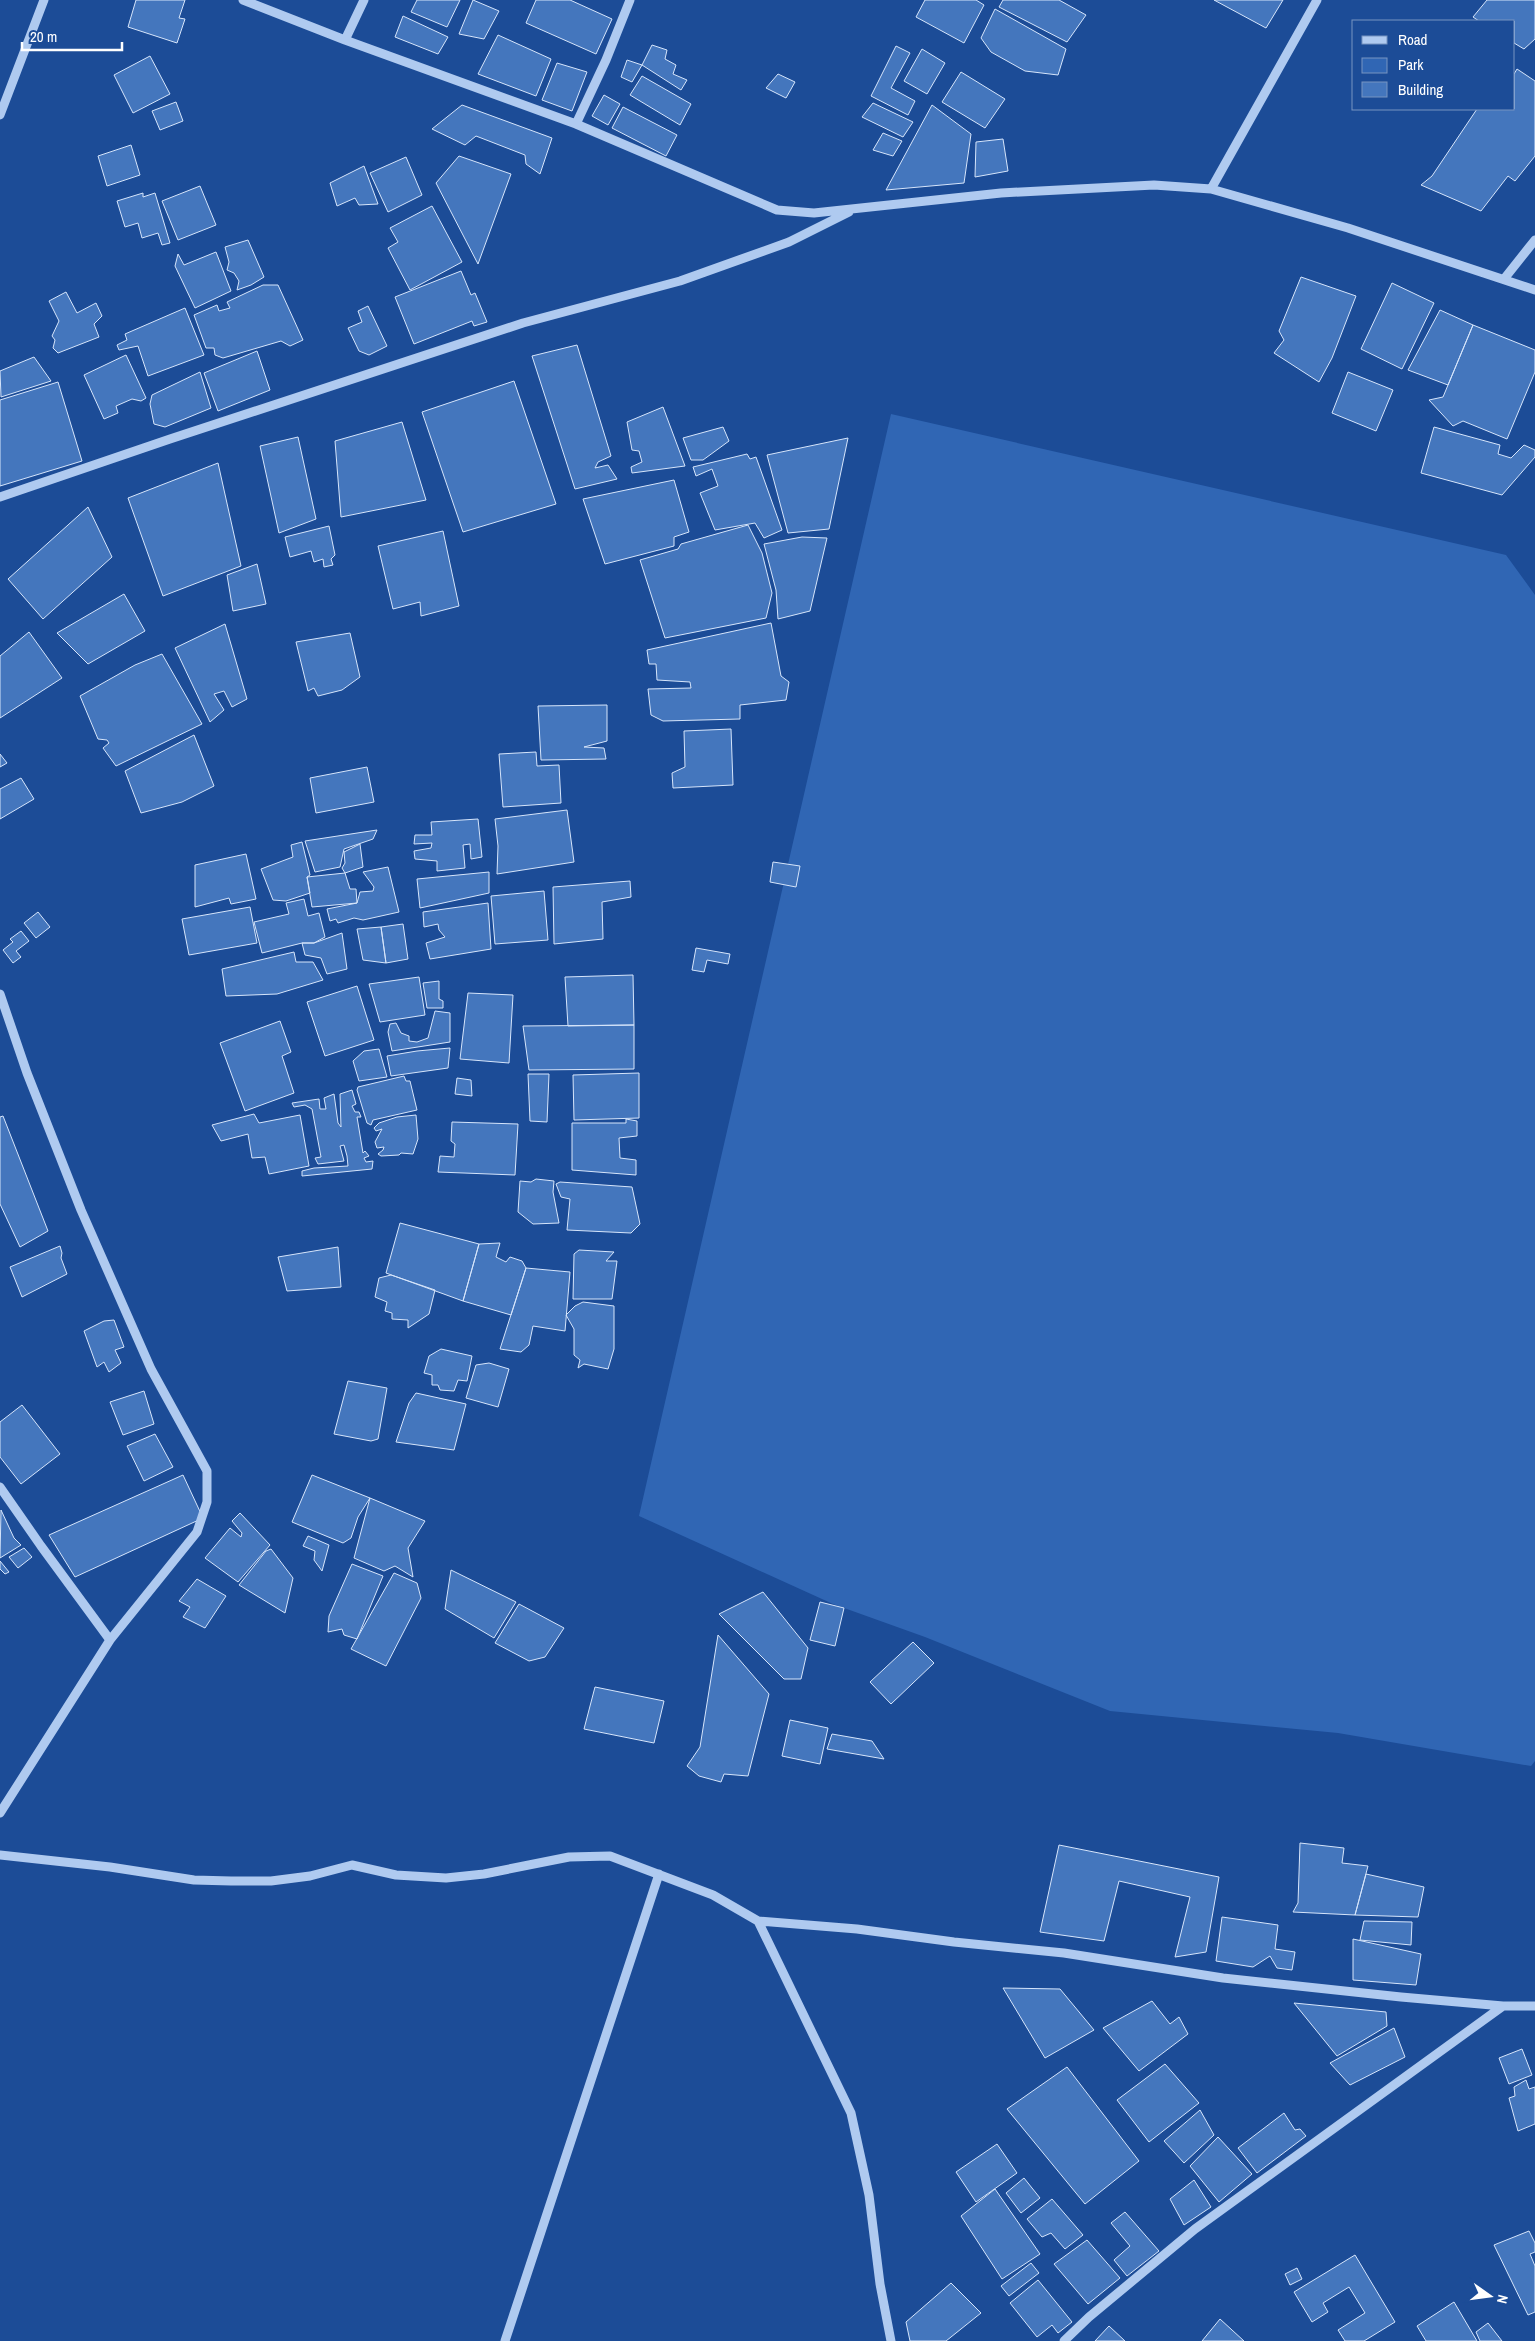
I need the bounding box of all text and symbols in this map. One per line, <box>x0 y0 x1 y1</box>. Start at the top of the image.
scale bar <box>22 20 122 52</box>
legend <box>1352 20 1515 110</box>
text: 20 m <box>30 26 57 47</box>
text: Road <box>1398 29 1427 50</box>
text: Park <box>1398 54 1424 75</box>
text: Building <box>1398 79 1443 100</box>
north arrow <box>1465 2271 1515 2321</box>
text: N <box>1493 2293 1512 2305</box>

